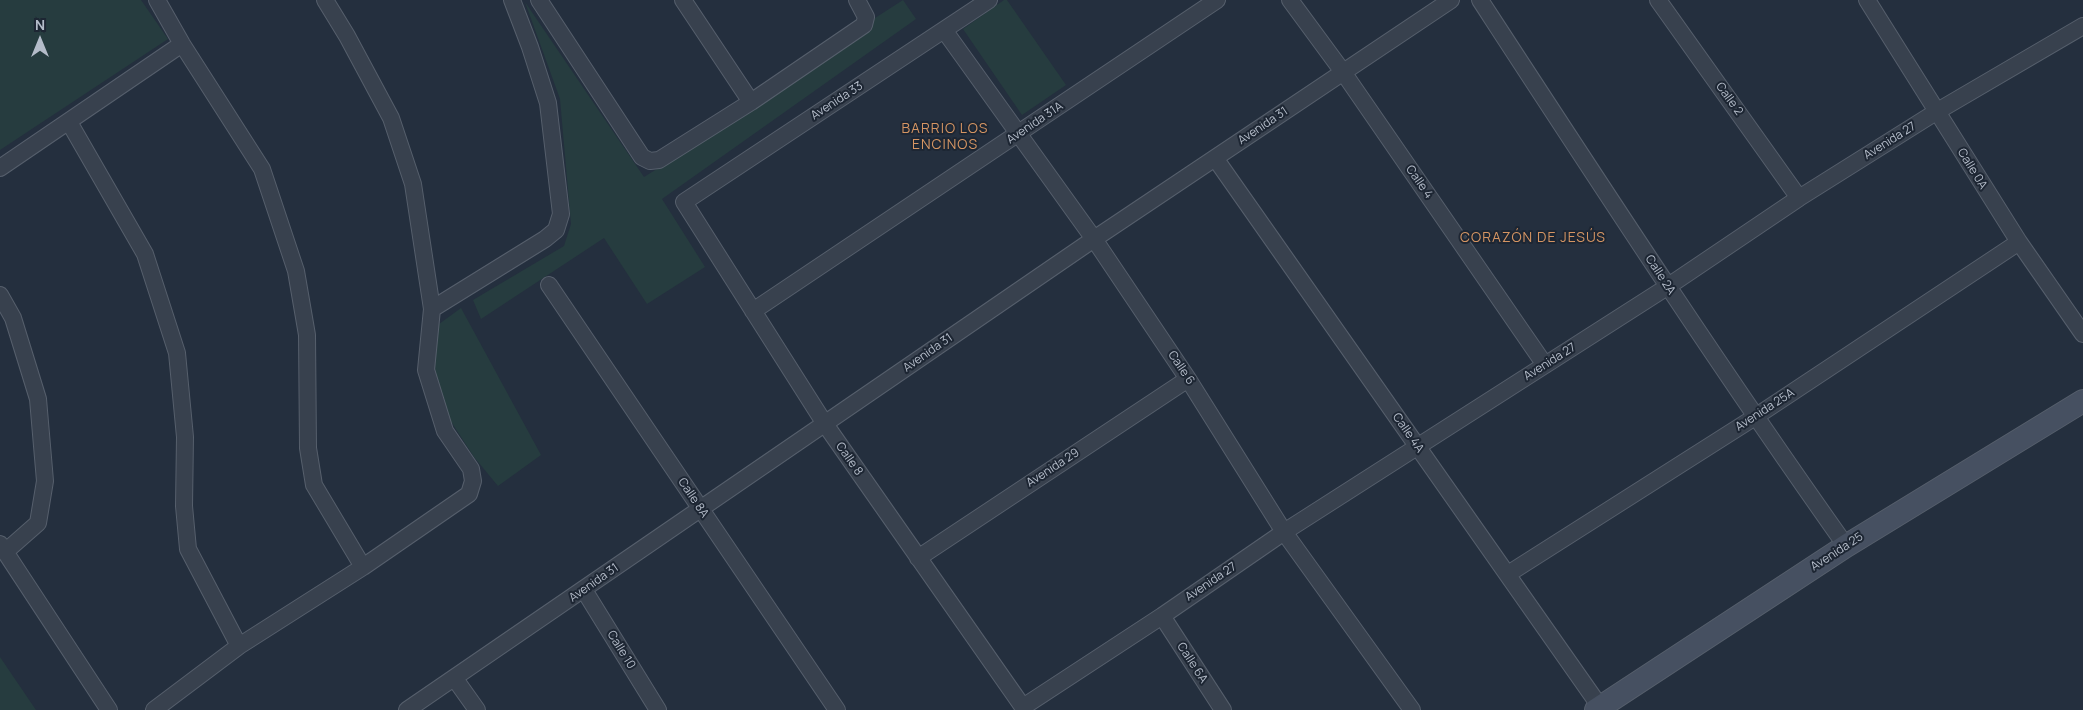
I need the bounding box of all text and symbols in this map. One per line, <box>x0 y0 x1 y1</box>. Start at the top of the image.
north arrow <box>15 15 65 65</box>
text: N <box>35 15 45 34</box>
street label: Avenida 33 <box>808 79 866 123</box>
street label: Calle 2 <box>1712 80 1746 118</box>
street label: Avenida 31A <box>1004 99 1066 147</box>
street label: Avenida 31 <box>1235 104 1291 148</box>
street label: Avenida 27 <box>1861 119 1919 163</box>
district label: BARRIO LOS ENCINOS <box>900 121 990 154</box>
street label: Calle 0A <box>1954 146 1990 192</box>
street label: Calle 4 <box>1402 163 1436 201</box>
district label: CORAZÓN DE JESÚS <box>1458 230 1608 246</box>
street label: Calle 2A <box>1642 252 1678 298</box>
street label: Avenida 31 <box>900 331 956 375</box>
street label: Avenida 27 <box>1521 340 1579 384</box>
street label: Calle 6 <box>1164 348 1198 388</box>
street label: Avenida 25A <box>1733 386 1797 434</box>
street label: Calle 4A <box>1389 410 1427 456</box>
street label: Calle 8 <box>832 440 866 478</box>
street label: Avenida 29 <box>1024 446 1082 490</box>
street label: Calle 8A <box>674 475 712 521</box>
street label: Avenida 25 <box>1808 530 1866 574</box>
street label: Avenida 27 <box>1183 560 1239 604</box>
street label: Avenida 31 <box>566 561 622 605</box>
street label: Calle 10 <box>604 628 638 672</box>
street label: Calle 6A <box>1174 640 1210 686</box>

